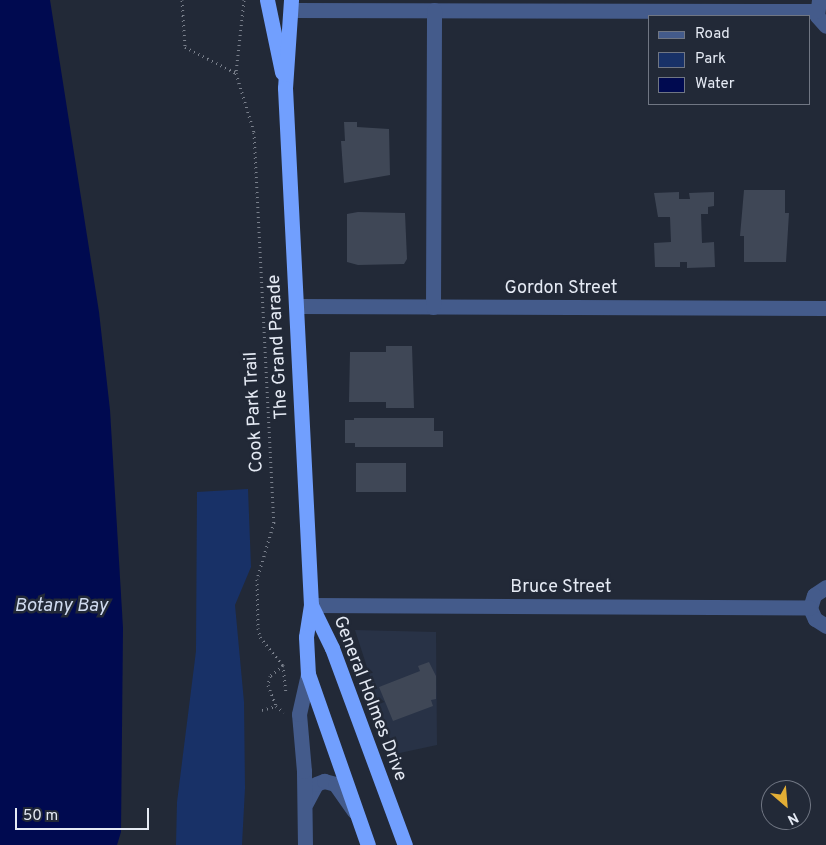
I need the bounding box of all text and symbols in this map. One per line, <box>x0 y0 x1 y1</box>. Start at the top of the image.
legend <box>648 15 811 105</box>
text: Road <box>695 25 730 44</box>
text: Park <box>695 50 726 69</box>
text: Water <box>695 75 734 94</box>
street label: The Grand Parade <box>264 274 294 420</box>
street label: Gordon Street <box>505 278 617 300</box>
street label: Cook Park Trail <box>241 351 269 473</box>
street label: Bruce Street <box>510 577 612 599</box>
water label: Botany Bay <box>14 596 108 618</box>
street label: General Holmes Drive <box>328 613 410 785</box>
north arrow <box>761 780 811 830</box>
scale bar <box>18 798 151 830</box>
text: 50 m <box>23 807 58 826</box>
text: N <box>784 808 801 828</box>

